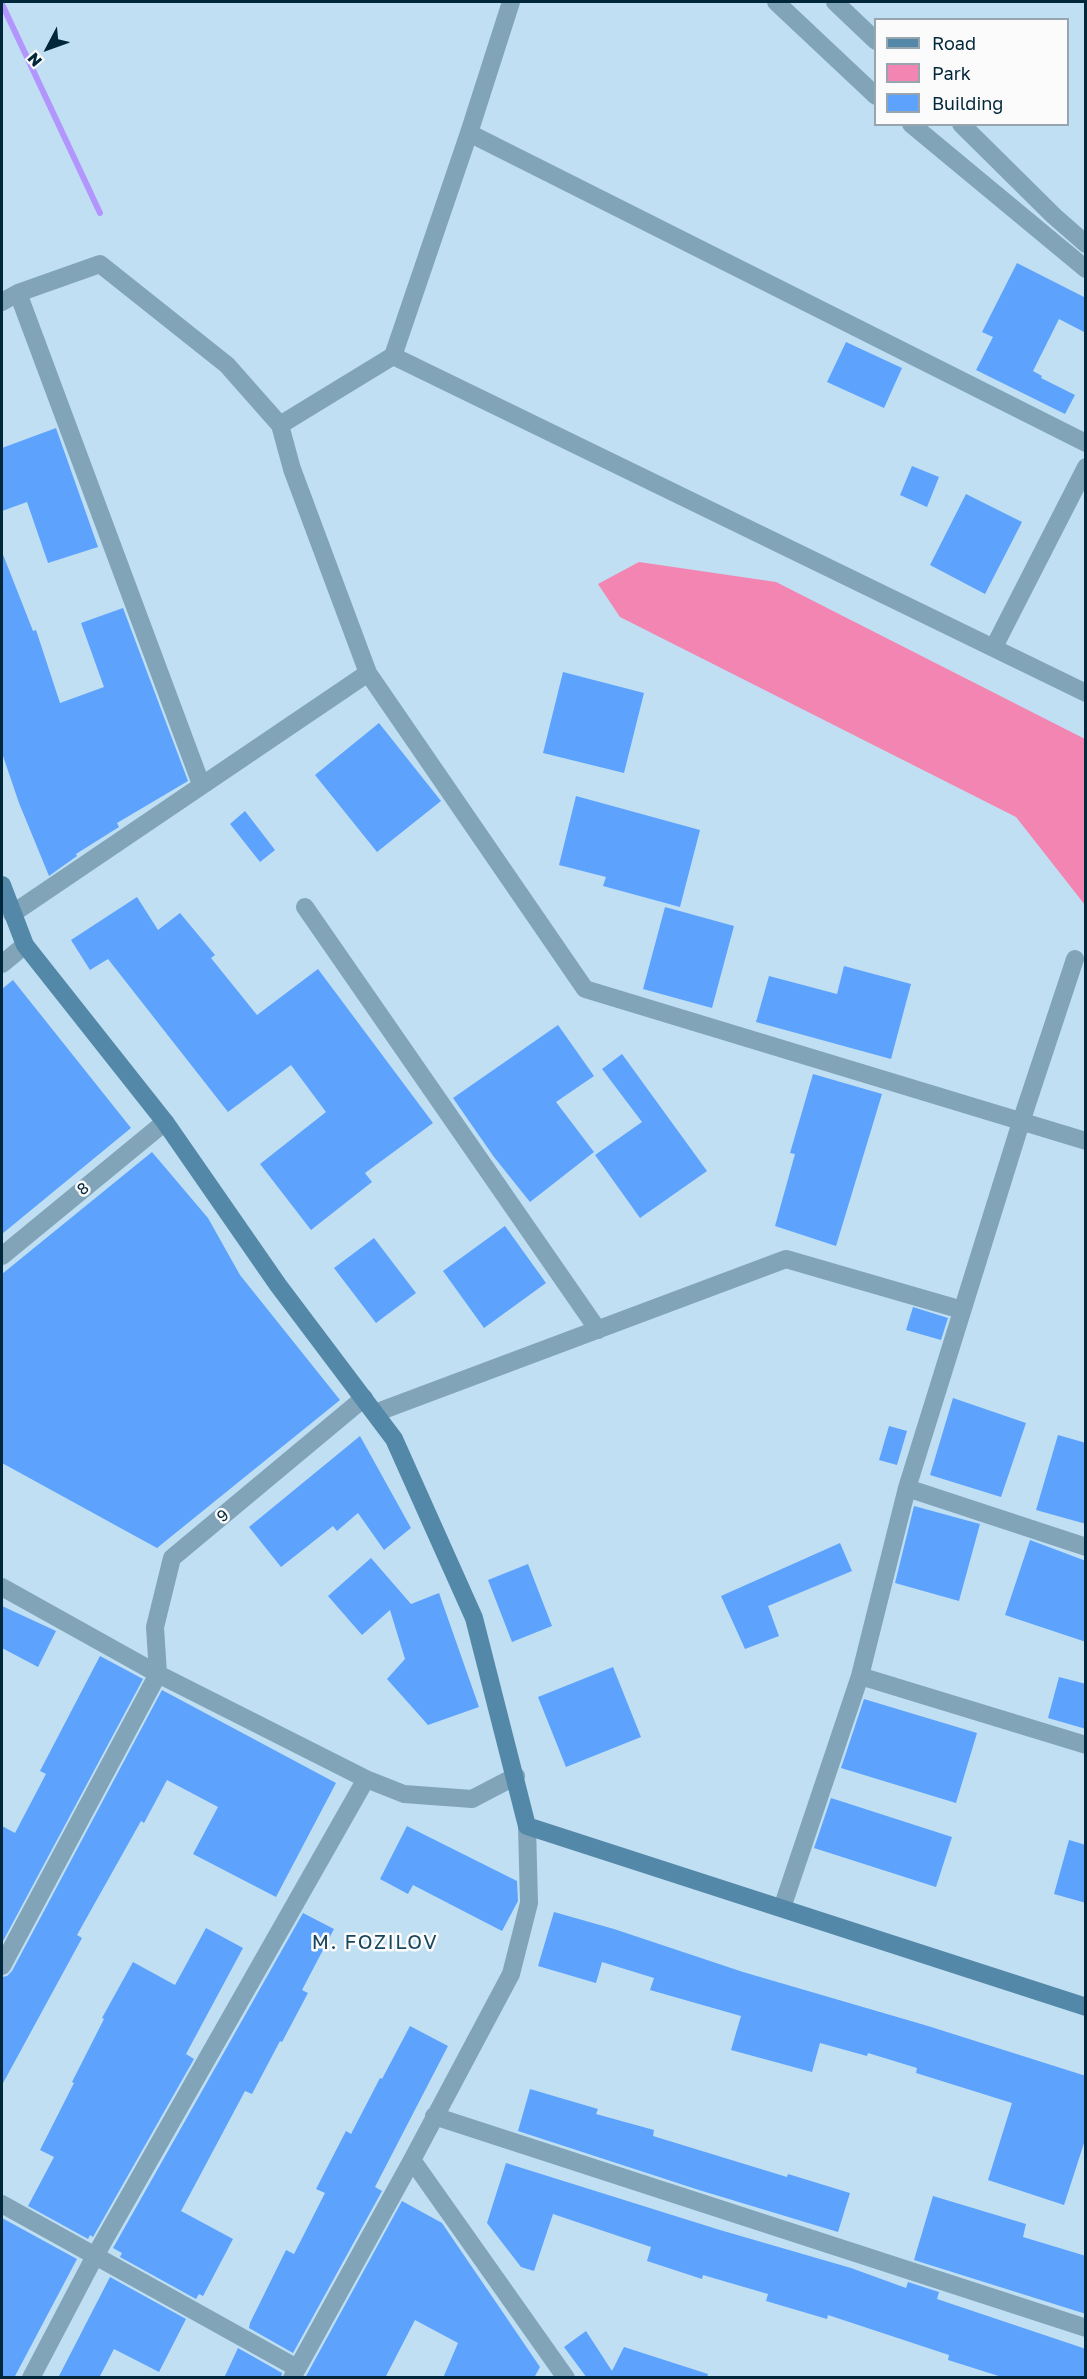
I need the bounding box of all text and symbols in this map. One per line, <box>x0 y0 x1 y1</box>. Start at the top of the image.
north arrow <box>18 18 78 78</box>
legend <box>874 18 1069 126</box>
text: Road <box>932 32 976 54</box>
text: N <box>23 49 46 71</box>
text: Park <box>932 62 971 84</box>
text: Building <box>932 92 1003 114</box>
street label: 8 <box>73 1178 93 1200</box>
street label: 9 <box>213 1506 233 1526</box>
district label: M. FOZILOV <box>312 1931 438 1955</box>

